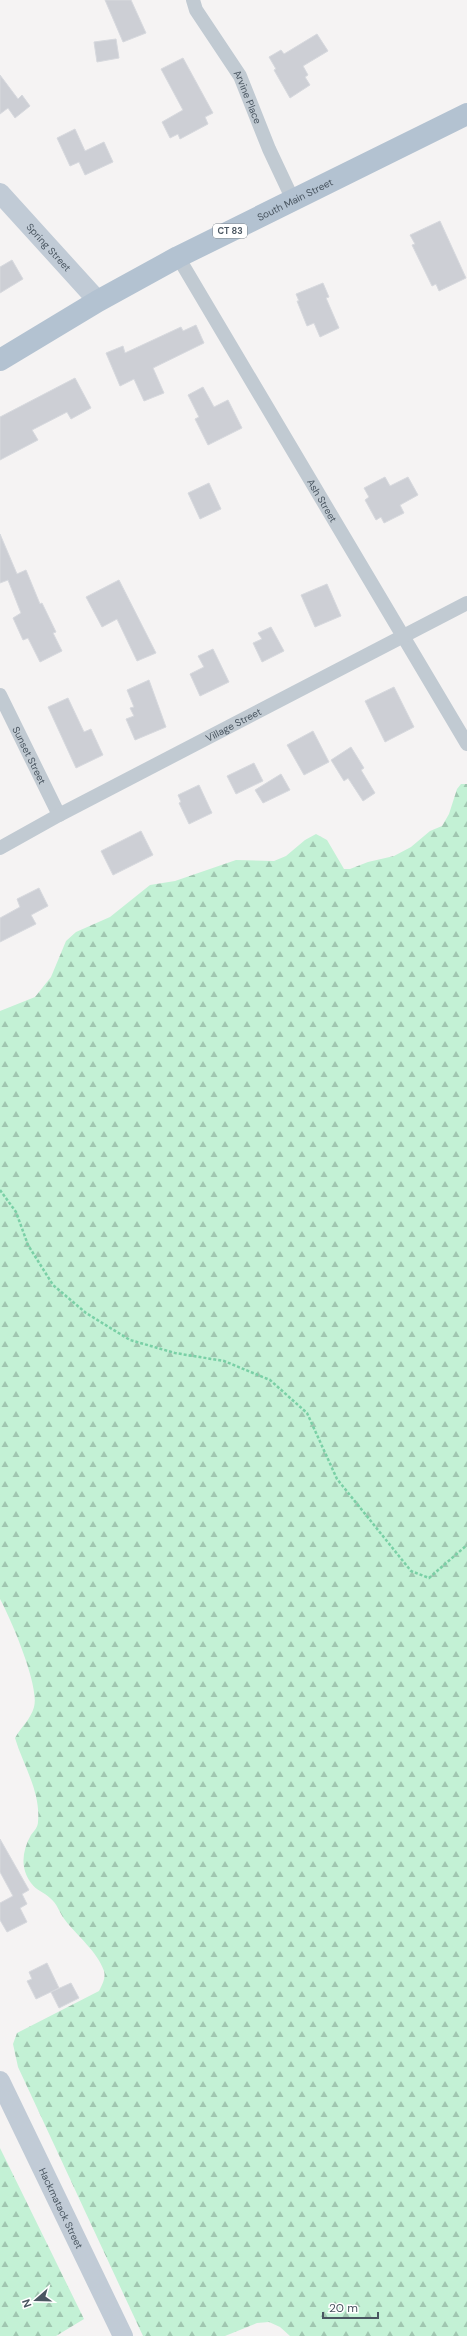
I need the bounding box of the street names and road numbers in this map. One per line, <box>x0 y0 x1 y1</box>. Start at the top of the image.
street label: Arvine Place <box>231 67 265 126</box>
street label: South Main Street <box>255 175 335 223</box>
street label: Spring Street <box>24 220 74 274</box>
road number: CT 83 <box>213 224 247 238</box>
street label: Ash Street <box>304 476 340 525</box>
street label: Village Street <box>203 705 263 744</box>
street label: Sunset Street <box>10 724 49 786</box>
street label: Hackmatack Street <box>36 2165 86 2251</box>

